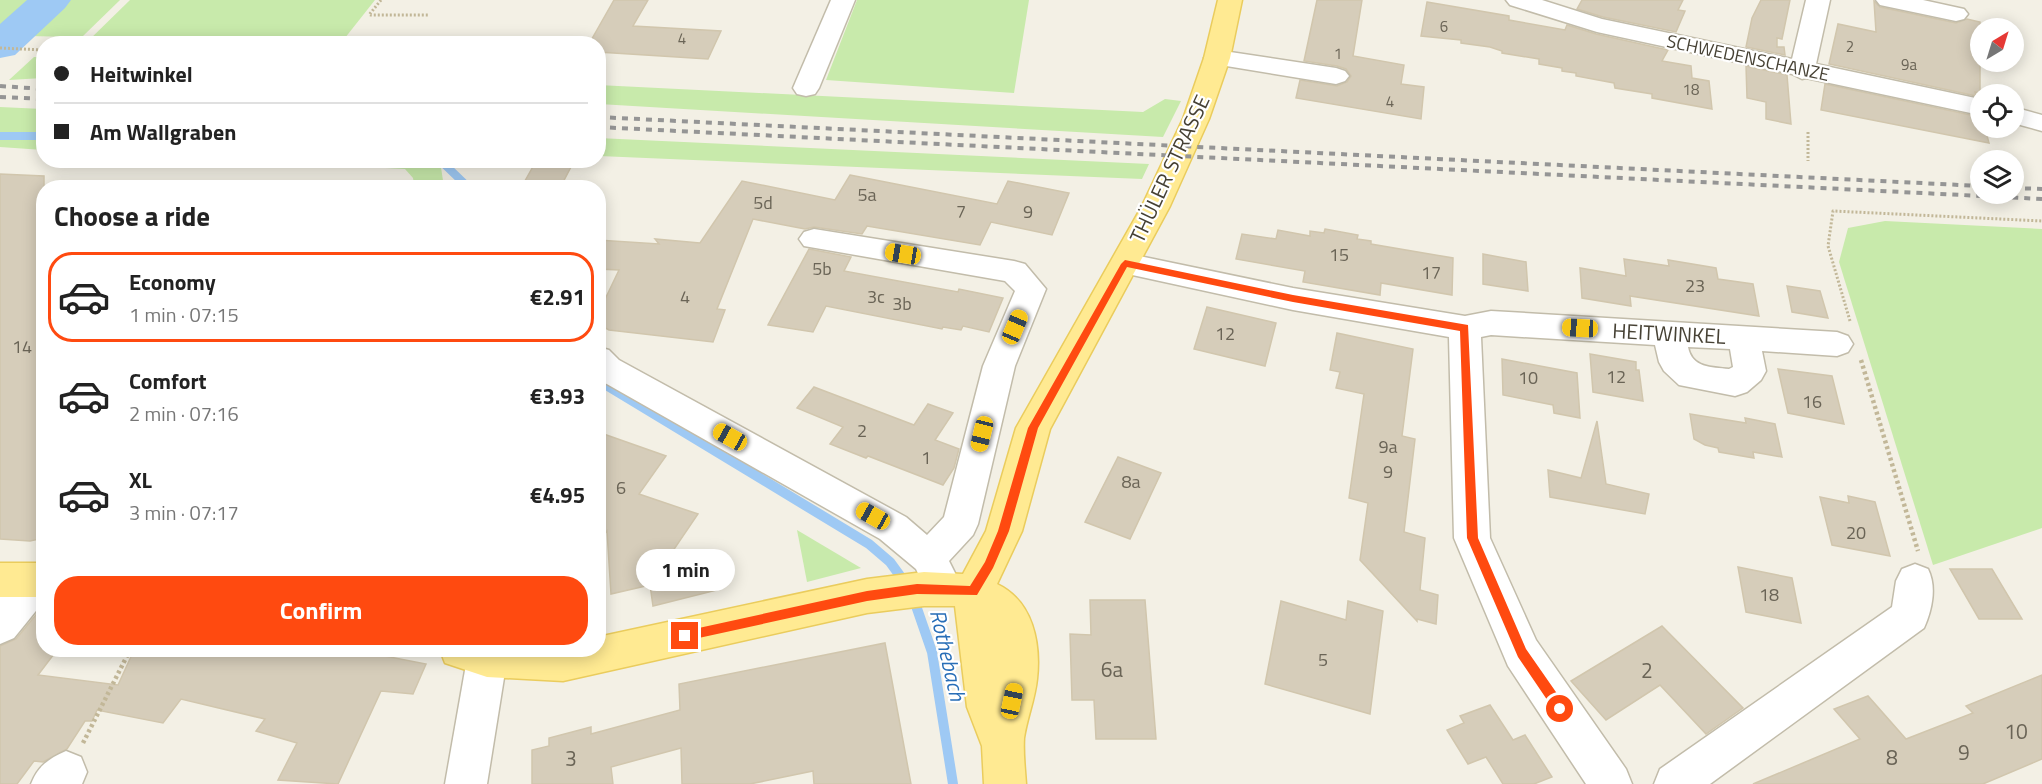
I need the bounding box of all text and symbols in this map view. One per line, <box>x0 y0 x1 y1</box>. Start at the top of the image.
house number: 6 <box>1440 15 1448 38</box>
north arrow <box>1970 18 2024 72</box>
map controls <box>1970 18 2024 204</box>
house number: 4 <box>678 27 686 50</box>
street label: SCHWEDENSCHANZE <box>1664 27 1832 88</box>
house number: 2 <box>1846 35 1854 58</box>
house number: 1 <box>1334 42 1342 65</box>
house number: 9a <box>1901 53 1917 76</box>
text: Heitwinkel <box>90 57 193 91</box>
house number: 18 <box>1683 78 1699 101</box>
button: locate <box>1970 84 2024 138</box>
street label: THÜLER STRASSE <box>1121 89 1217 248</box>
house number: 4 <box>1386 90 1394 113</box>
text: Am Wallgraben <box>90 115 236 149</box>
button: layers <box>1970 150 2024 204</box>
house number: 5a <box>857 181 877 208</box>
house number: 5d <box>753 189 773 216</box>
text: Choose a ride <box>54 195 210 236</box>
house number: 7 <box>956 198 966 225</box>
house number: 9 <box>1023 198 1033 225</box>
house number: 15 <box>1329 241 1349 268</box>
car <box>884 242 922 266</box>
house number: 5b <box>812 255 832 282</box>
house number: 17 <box>1421 259 1441 286</box>
text: Economy <box>129 265 216 299</box>
icon: car <box>57 270 111 324</box>
house number: 23 <box>1685 272 1705 299</box>
text: €2.91 <box>530 280 585 314</box>
house number: 4 <box>680 283 690 310</box>
house number: 3c <box>867 283 885 310</box>
house number: 3b <box>892 290 912 317</box>
text: 1 min · 07:15 <box>129 299 239 330</box>
car <box>1000 307 1030 347</box>
street label: HEITWINKEL <box>1611 314 1727 352</box>
car <box>1562 318 1598 338</box>
house number: 12 <box>1215 320 1235 347</box>
house number: 14 <box>12 333 32 360</box>
house number: 12 <box>1606 363 1626 390</box>
text: Comfort <box>129 364 207 398</box>
house number: 10 <box>1518 364 1538 391</box>
icon: car <box>57 369 111 423</box>
text: €3.93 <box>530 379 585 413</box>
house number: 16 <box>1802 388 1822 415</box>
text: 2 min · 07:16 <box>129 398 239 429</box>
car <box>969 414 995 454</box>
house number: 2 <box>857 417 867 444</box>
car <box>710 420 750 454</box>
house number: 9a <box>1378 433 1398 460</box>
house number: 1 <box>921 444 931 471</box>
house number: 9 <box>1383 458 1393 485</box>
text: XL <box>129 463 152 497</box>
icon: car <box>57 468 111 522</box>
house number: 8a <box>1121 468 1141 495</box>
house number: 6 <box>616 474 626 501</box>
text: €4.95 <box>530 478 585 512</box>
text: 3 min · 07:17 <box>129 497 239 528</box>
car <box>853 499 893 533</box>
house number: 20 <box>1846 519 1866 546</box>
callout: 1 min <box>636 549 734 591</box>
text: 1 min <box>661 554 710 585</box>
button: Confirm <box>54 576 588 645</box>
house number: 18 <box>1759 581 1779 608</box>
water label: Rothebach <box>921 606 975 705</box>
route end <box>671 622 698 649</box>
house number: 5 <box>1318 646 1328 673</box>
house number: 6a <box>1101 653 1124 685</box>
house number: 2 <box>1641 654 1653 686</box>
car <box>999 682 1025 720</box>
route start <box>1546 695 1573 722</box>
house number: 10 <box>2004 715 2028 747</box>
house number: 9 <box>1958 736 1970 768</box>
house number: 8 <box>1886 741 1898 773</box>
house number: 3 <box>565 742 577 774</box>

